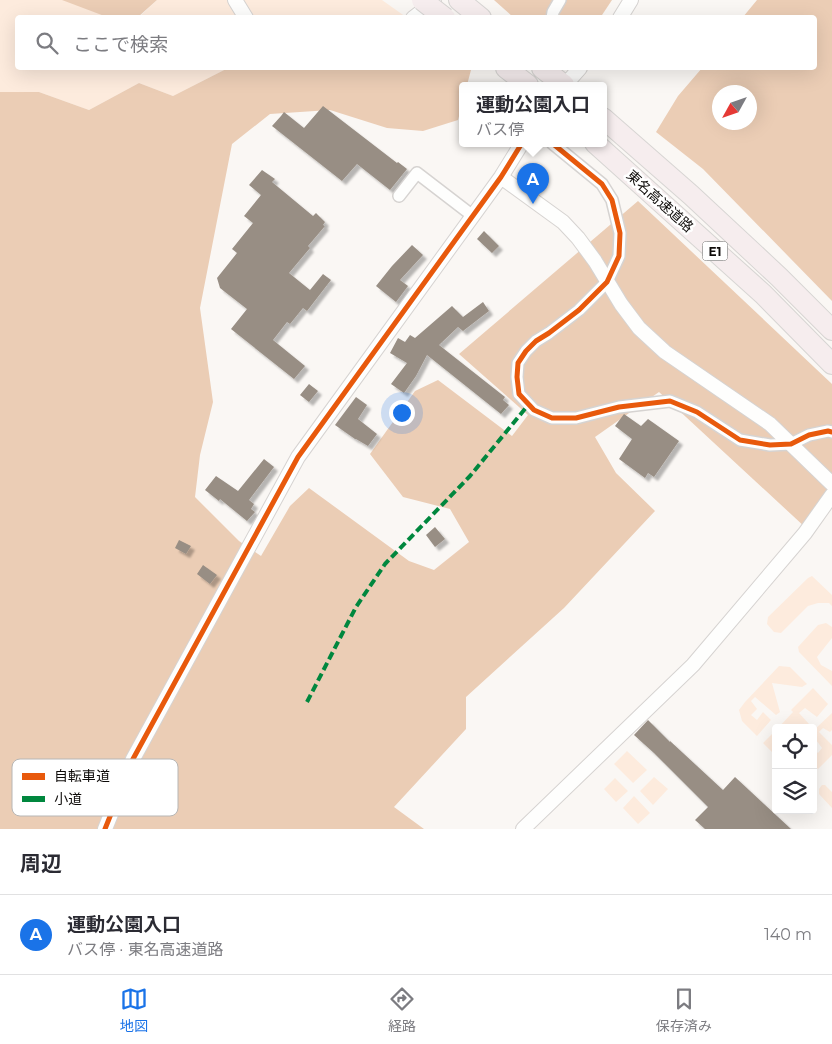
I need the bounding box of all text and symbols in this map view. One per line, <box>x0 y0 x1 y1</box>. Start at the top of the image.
search box <box>15 15 817 70</box>
icon: search <box>33 29 61 57</box>
text: ここで検索 <box>73 33 168 56</box>
popup <box>459 82 607 147</box>
north arrow <box>712 85 757 130</box>
text: 運動公園入口 <box>476 93 590 116</box>
text: バス停 <box>476 120 524 139</box>
pin: A <box>517 163 549 204</box>
street label: 東名高速道路 <box>623 166 697 236</box>
road number: E1 <box>702 242 728 260</box>
your location <box>389 400 415 426</box>
map controls <box>772 724 817 814</box>
button: locate <box>772 724 817 769</box>
legend <box>12 759 178 816</box>
text: 自転車道 <box>54 767 110 785</box>
button: layers <box>772 769 817 814</box>
text: 小道 <box>54 790 82 808</box>
text: 周辺 <box>20 851 62 876</box>
text: 運動公園入口 <box>67 913 181 936</box>
text: A <box>30 925 42 944</box>
text: 140 m <box>764 925 812 944</box>
text: バス停 · 東名高速道路 <box>67 940 223 959</box>
tab: 地図 <box>120 985 148 1035</box>
tab: 経路 <box>388 985 416 1035</box>
tab: 保存済み <box>656 985 712 1035</box>

